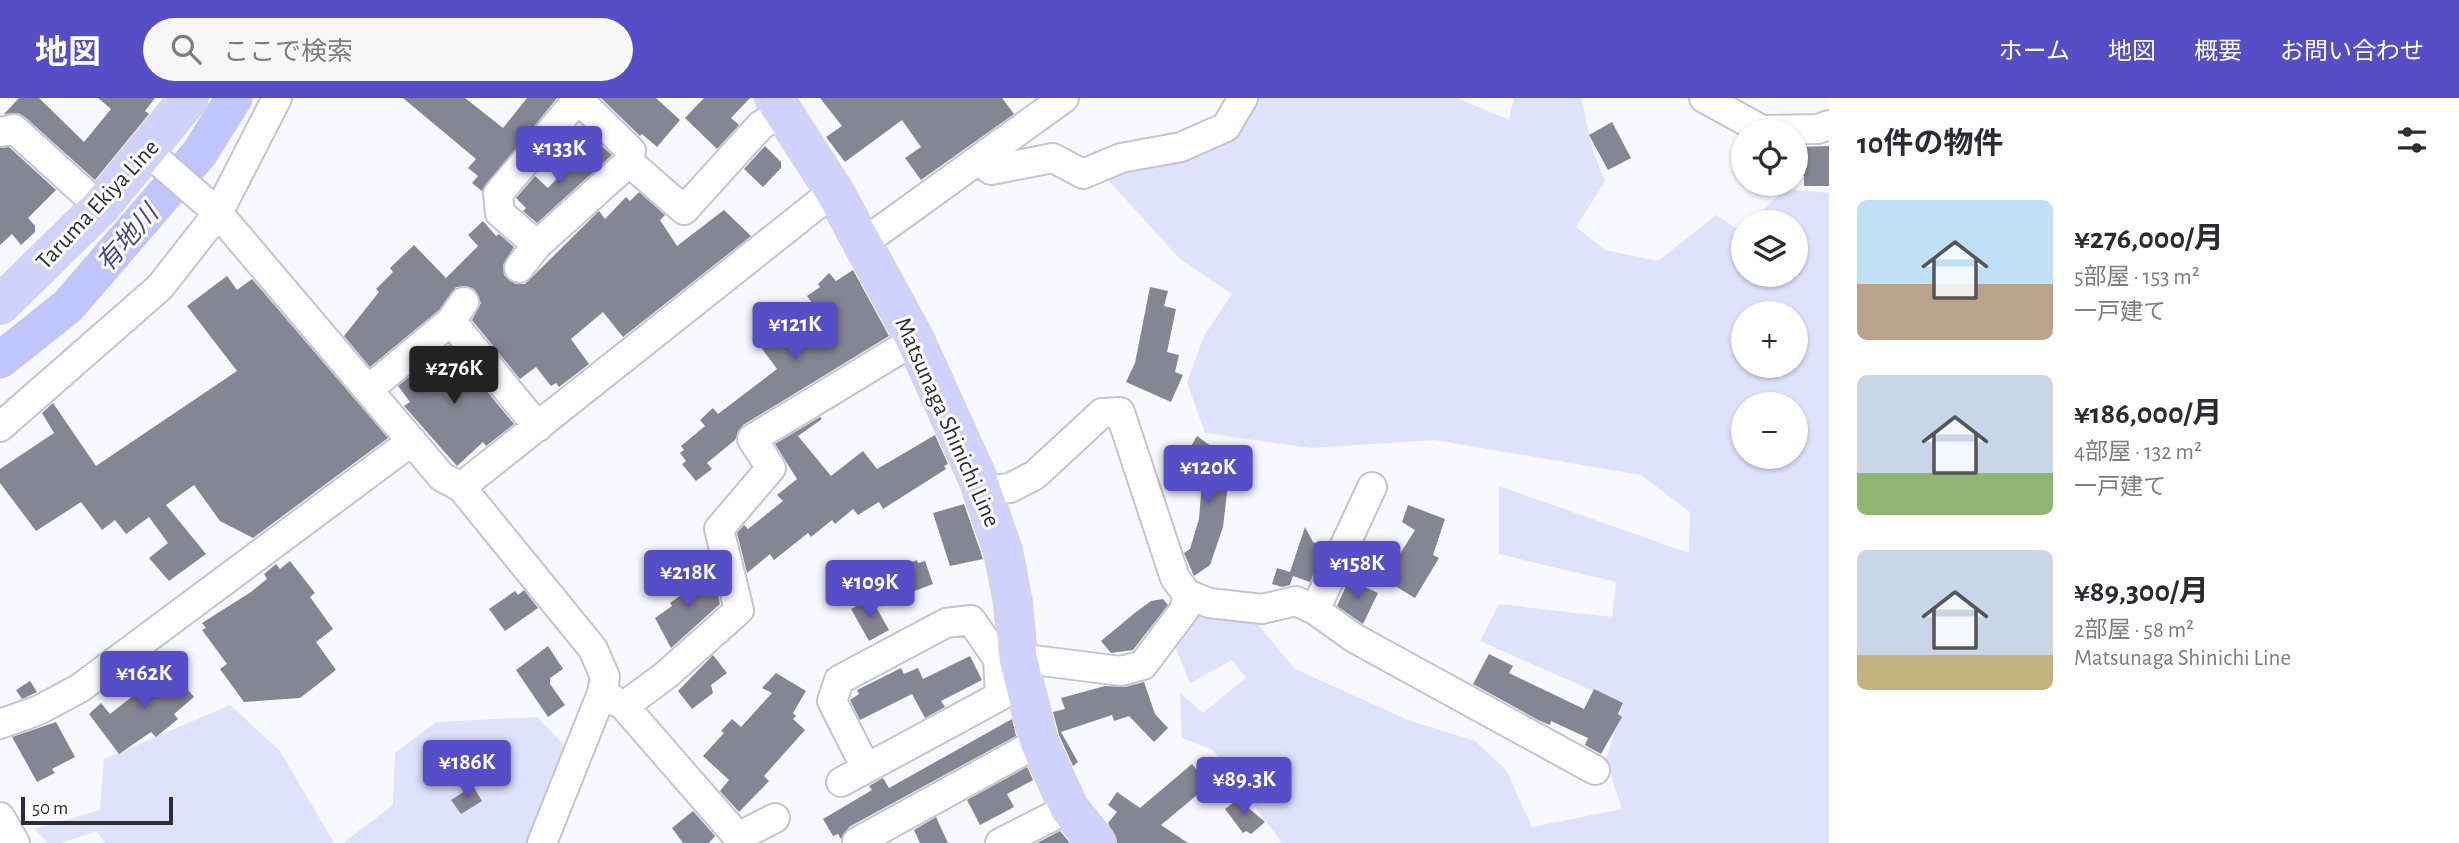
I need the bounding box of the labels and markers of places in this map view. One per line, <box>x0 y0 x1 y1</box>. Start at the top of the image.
pin: ¥133K <box>510 126 608 186</box>
pin: ¥121K <box>746 302 844 362</box>
pin: ¥276K <box>405 346 503 406</box>
pin: ¥120K <box>1159 446 1257 505</box>
pin: ¥158K <box>1308 542 1406 601</box>
pin: ¥218K <box>639 550 737 610</box>
pin: ¥109K <box>821 560 919 620</box>
pin: ¥162K <box>95 652 193 711</box>
pin: ¥186K <box>418 740 516 800</box>
pin: ¥89.3K <box>1187 758 1301 817</box>

